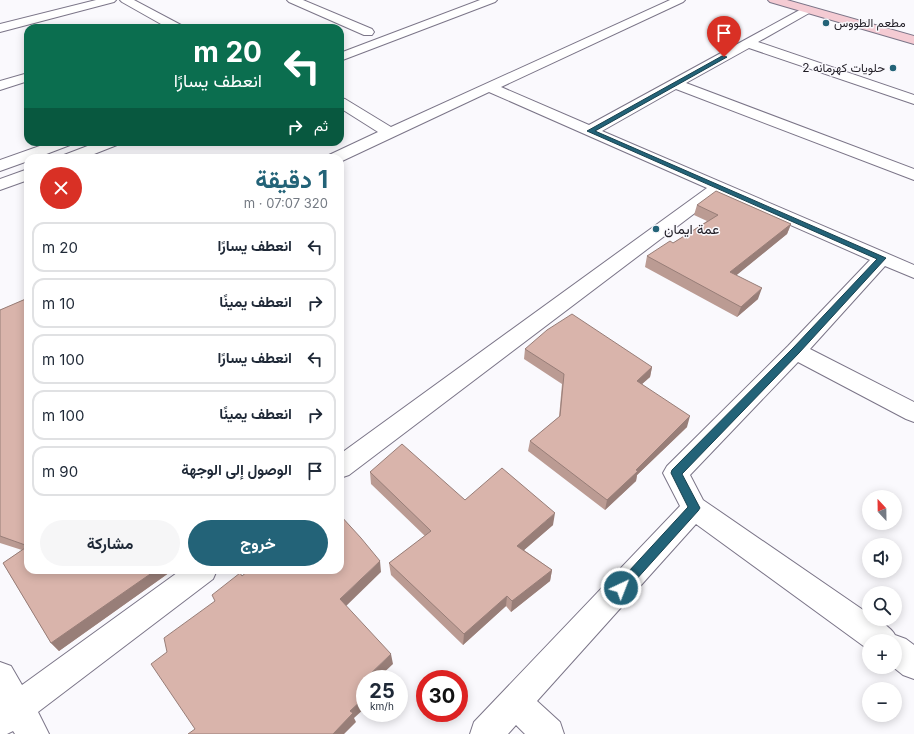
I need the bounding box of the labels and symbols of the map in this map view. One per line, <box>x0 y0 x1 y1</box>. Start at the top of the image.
place label: مطعم الطووس <box>834 15 906 31</box>
pin <box>707 16 741 57</box>
marker: مطعم الطووس <box>821 18 831 28</box>
place label: حلويات كهرمانه 2 <box>802 60 885 76</box>
marker: حلويات كهرمانه 2 <box>888 63 898 73</box>
place label: عمة ايمان <box>664 220 719 238</box>
marker: عمة ايمان <box>651 224 661 234</box>
north arrow <box>862 490 902 530</box>
position arrow <box>600 567 642 609</box>
speed limit sign: 30 <box>416 670 468 722</box>

